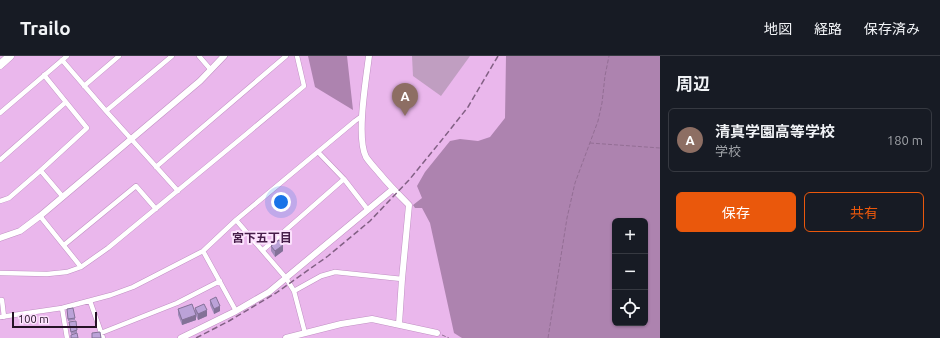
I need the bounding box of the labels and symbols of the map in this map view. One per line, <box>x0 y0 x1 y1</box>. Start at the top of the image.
pin: A <box>392 83 418 116</box>
your location <box>271 192 291 212</box>
district label: 宮下五丁目 <box>232 231 292 244</box>
scale bar <box>12 310 97 329</box>

